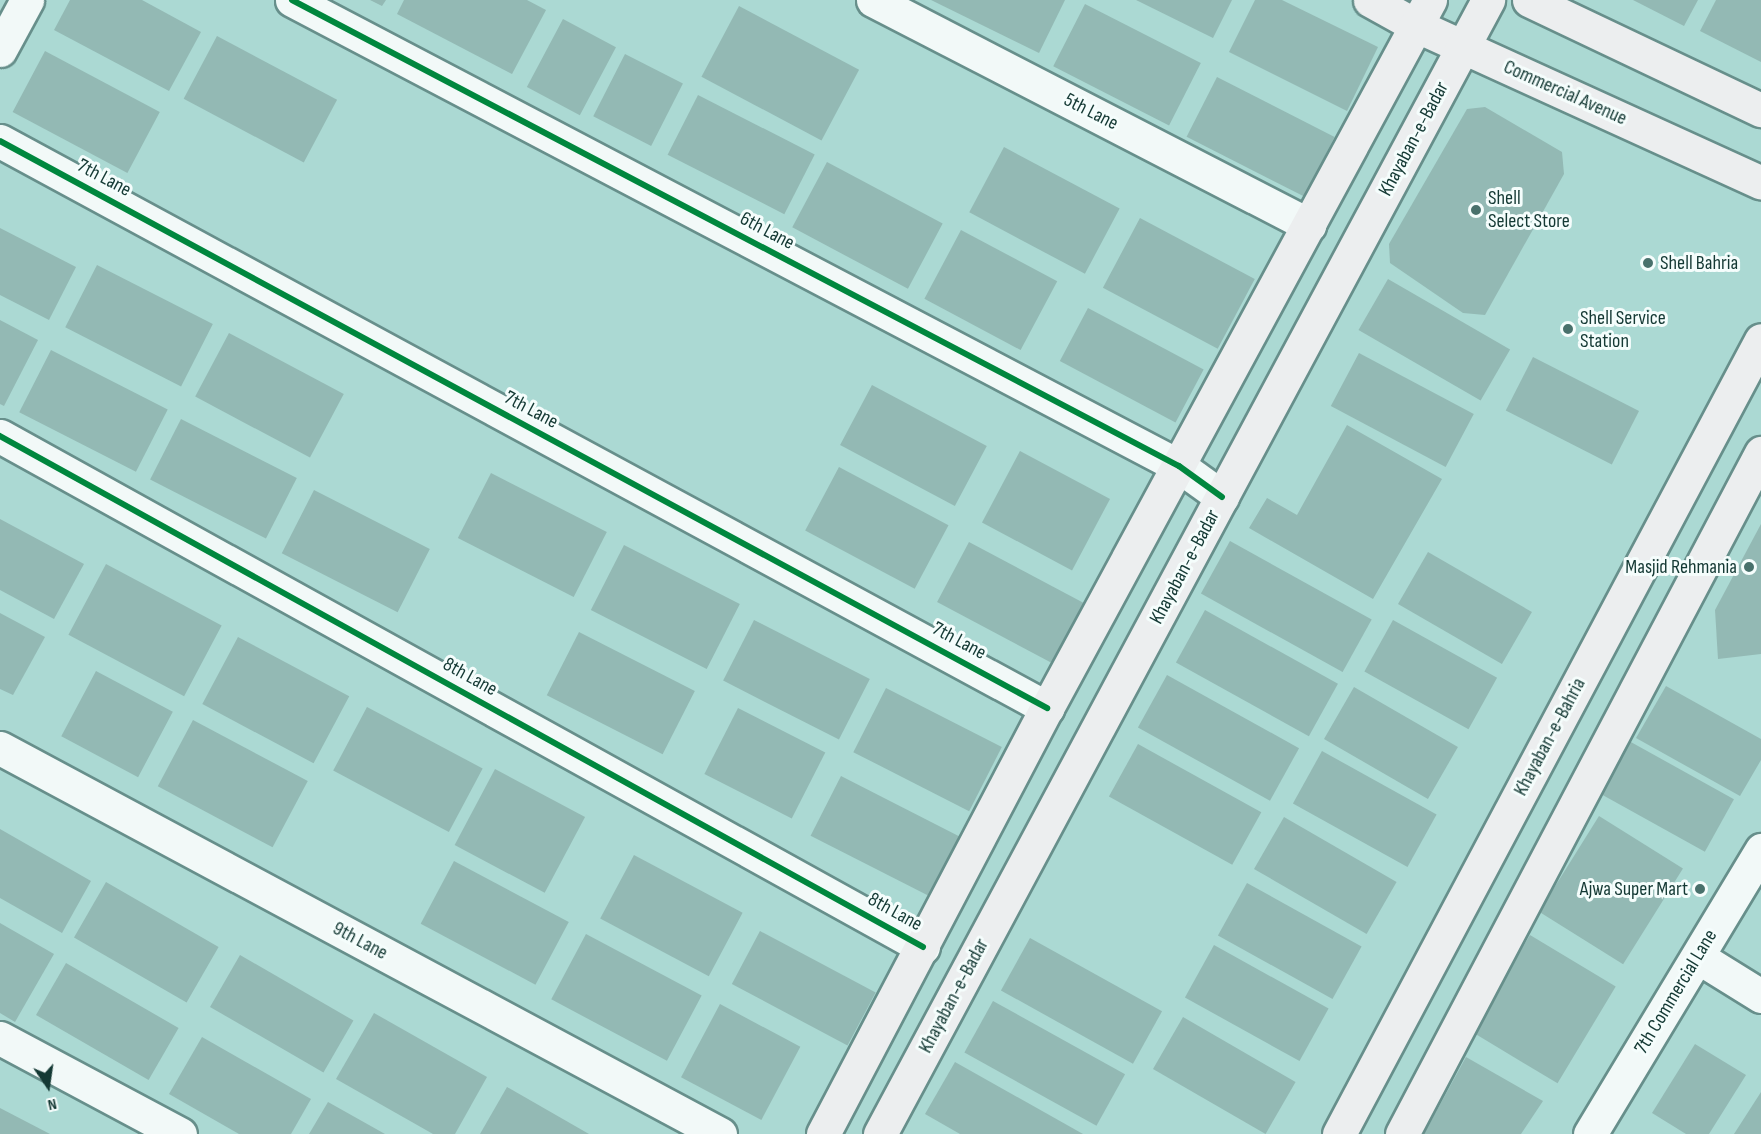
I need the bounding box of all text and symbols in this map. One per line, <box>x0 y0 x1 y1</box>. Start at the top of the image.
street label: Commercial Avenue <box>1500 55 1630 131</box>
street label: Khayaban-e-Badar <box>1374 78 1454 200</box>
street label: 5th Lane <box>1060 88 1122 136</box>
street label: 7th Lane <box>73 154 135 202</box>
place label: Shell Select Store <box>1488 186 1570 233</box>
marker: Shell Select Store <box>1469 203 1483 217</box>
street label: 6th Lane <box>736 207 798 255</box>
place label: Shell Bahria <box>1660 251 1738 275</box>
marker: Shell Bahria <box>1641 256 1655 270</box>
place label: Shell Service Station <box>1580 306 1666 353</box>
marker: Shell Service Station <box>1561 322 1575 336</box>
street label: 7th Lane <box>500 386 562 434</box>
street label: Khayaban-e-Badar <box>1145 506 1225 628</box>
place label: Masjid Rehmania <box>1625 555 1737 579</box>
marker: Masjid Rehmania <box>1742 560 1756 574</box>
street label: 7th Lane <box>928 617 990 665</box>
street label: 8th Lane <box>439 652 501 702</box>
street label: Khayaban-e-Bahria <box>1509 674 1591 800</box>
place label: Ajwa Super Mart <box>1580 877 1688 901</box>
marker: Ajwa Super Mart <box>1693 882 1707 896</box>
street label: 8th Lane <box>864 887 926 937</box>
street label: 9th Lane <box>329 917 391 965</box>
street label: 7th Commercial Lane <box>1629 925 1723 1059</box>
street label: Khayaban-e-Badar <box>914 935 994 1057</box>
north arrow <box>18 1056 78 1116</box>
text: N <box>46 1094 58 1114</box>

